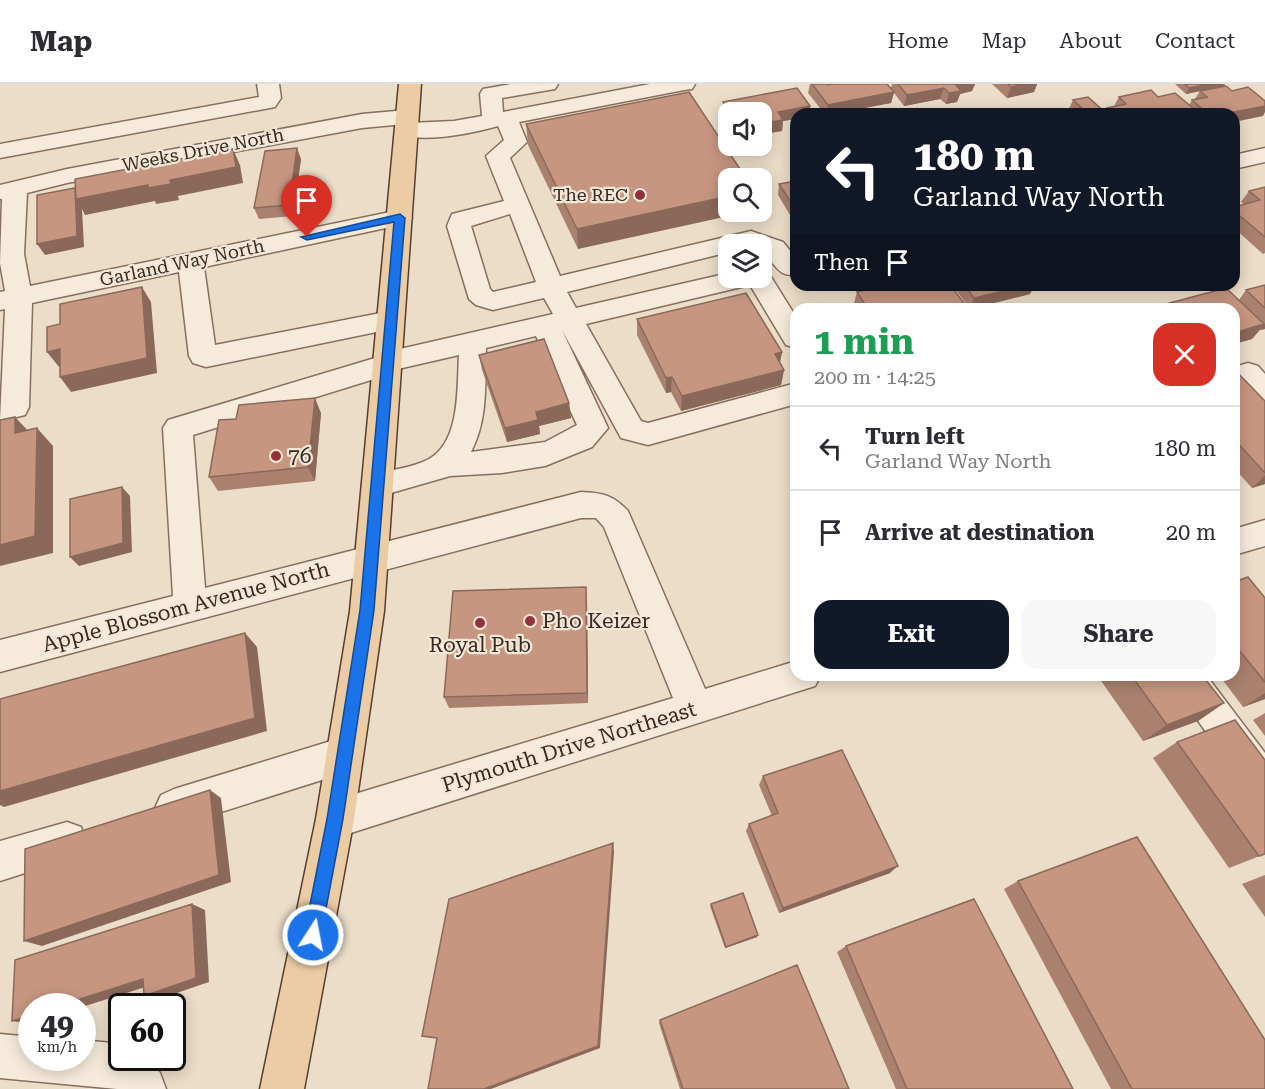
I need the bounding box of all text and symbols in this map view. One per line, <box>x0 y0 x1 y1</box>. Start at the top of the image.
text: Map <box>30 25 92 58</box>
text: Home <box>888 29 949 53</box>
text: Map <box>982 29 1027 53</box>
text: About <box>1060 29 1122 53</box>
text: Contact <box>1155 29 1235 53</box>
map controls <box>718 102 772 288</box>
button: sound <box>718 102 772 156</box>
street label: Weeks Drive North <box>120 123 286 175</box>
text: 180 m <box>913 131 1035 180</box>
icon: left <box>814 132 892 210</box>
button: search <box>718 168 772 222</box>
pin <box>281 175 332 237</box>
text: Garland Way North <box>913 181 1165 213</box>
icon: arrive <box>290 184 323 217</box>
place label: The REC <box>553 184 628 205</box>
marker: The REC <box>633 188 647 202</box>
button: layers <box>718 234 772 288</box>
street label: Garland Way North <box>98 235 266 290</box>
icon: arrive <box>881 246 914 279</box>
text: Then <box>814 250 869 275</box>
text: 1 min <box>814 321 914 363</box>
button: close <box>1153 323 1216 386</box>
text: 200 m · 14:25 <box>814 365 936 389</box>
text: Turn left <box>865 424 965 449</box>
icon: left <box>814 432 847 465</box>
text: 180 m <box>1153 436 1216 461</box>
place label: 76 <box>288 444 312 468</box>
marker: 76 <box>269 449 283 463</box>
text: Garland Way North <box>865 449 1051 473</box>
icon: arrive <box>814 516 847 549</box>
text: Arrive at destination <box>865 520 1094 545</box>
text: 20 m <box>1166 520 1216 545</box>
street label: Apple Blossom Avenue North <box>40 557 333 657</box>
button: Exit <box>814 600 1009 669</box>
button: Share <box>1021 600 1216 669</box>
place label: Pho Keizer <box>542 609 651 633</box>
marker: Pho Keizer <box>523 614 537 628</box>
marker: Royal Pub <box>473 616 487 630</box>
place label: Royal Pub <box>429 633 531 657</box>
street label: Plymouth Drive Northeast <box>439 697 699 797</box>
position arrow <box>281 903 345 967</box>
speed limit sign: 60 <box>108 993 186 1071</box>
text: 49 <box>40 1007 74 1042</box>
text: km/h <box>37 1038 77 1056</box>

